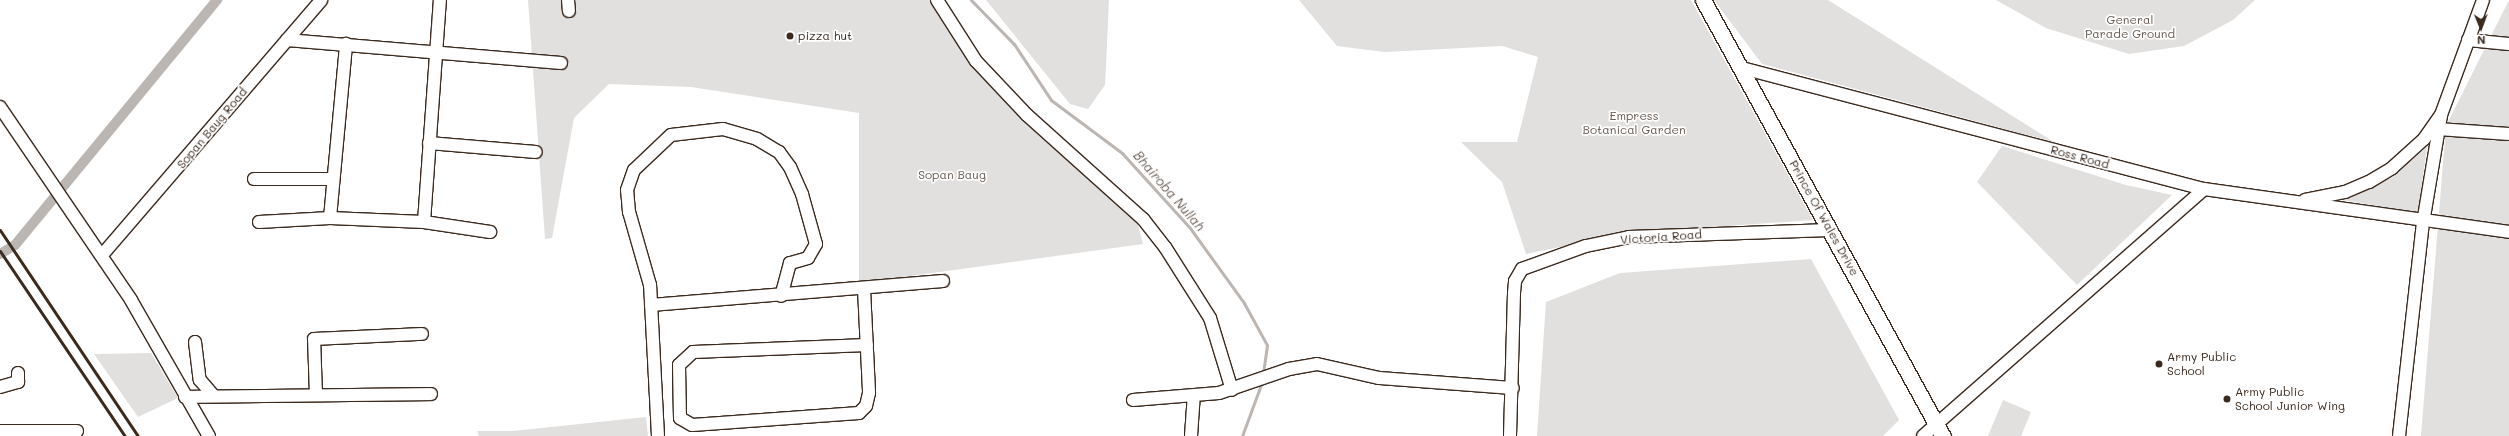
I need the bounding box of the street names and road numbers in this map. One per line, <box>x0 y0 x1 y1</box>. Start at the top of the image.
street label: Sopan Baug Road <box>174 85 250 171</box>
street label: Ross Road <box>2049 142 2111 172</box>
street label: Prince Of Wales Drive <box>1786 158 1862 278</box>
street label: Victoria Road <box>1620 227 1702 247</box>

